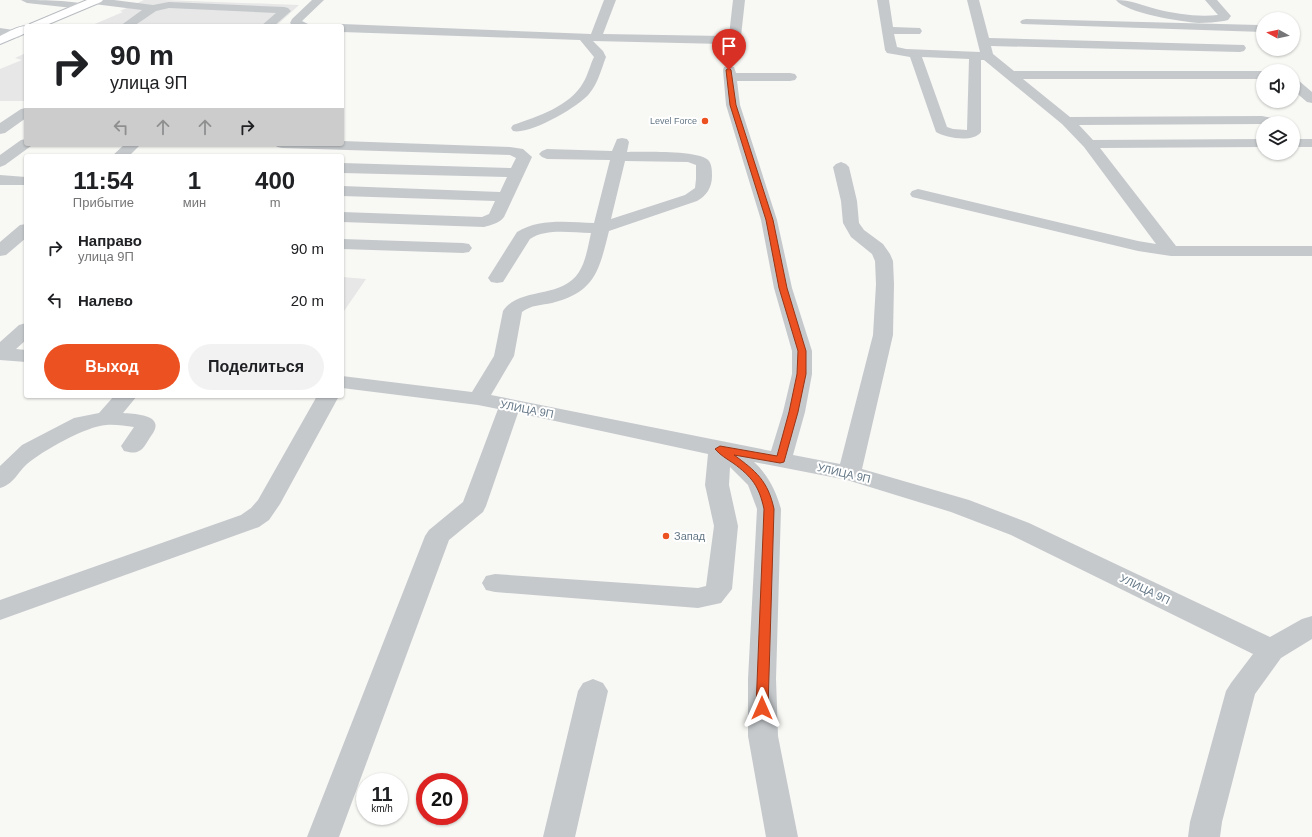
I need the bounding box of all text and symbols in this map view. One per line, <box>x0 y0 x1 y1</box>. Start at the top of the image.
north arrow <box>1256 12 1300 56</box>
map controls <box>1256 12 1300 160</box>
pin <box>712 29 746 70</box>
icon: arrive <box>718 35 740 57</box>
icon: right <box>44 40 96 92</box>
text: 90 m <box>110 40 174 71</box>
button: sound <box>1256 64 1300 108</box>
text: улица 9П <box>110 73 187 93</box>
icon: left <box>110 116 132 138</box>
icon: ahead <box>152 116 174 138</box>
icon: ahead <box>194 116 216 138</box>
icon: right <box>236 116 258 138</box>
place label: Level Force <box>650 116 697 126</box>
marker: Level Force <box>700 116 710 126</box>
button: layers <box>1256 116 1300 160</box>
text: 11:54 <box>73 167 133 194</box>
text: 1 <box>188 167 201 194</box>
text: 400 <box>255 167 295 194</box>
text: Прибытие <box>73 195 134 210</box>
text: мин <box>183 195 206 210</box>
text: m <box>270 195 280 210</box>
text: Направо <box>78 232 142 249</box>
icon: right <box>44 237 66 259</box>
text: 90 m <box>291 240 324 257</box>
text: улица 9П <box>78 249 134 264</box>
icon: left <box>44 289 66 311</box>
text: Налево <box>78 292 133 309</box>
text: 20 m <box>291 292 324 309</box>
button: Выход <box>44 344 180 390</box>
button: Поделиться <box>188 344 324 390</box>
street label: УЛИЦА 9П <box>499 398 555 420</box>
street label: УЛИЦА 9П <box>816 461 872 485</box>
place label: Запад <box>674 530 706 542</box>
marker: Запад <box>661 531 671 541</box>
street label: УЛИЦА 9П <box>1118 572 1172 606</box>
position arrow <box>741 687 783 729</box>
speed limit sign: 20 <box>416 773 468 825</box>
text: 11 <box>371 783 393 805</box>
text: km/h <box>371 803 393 814</box>

